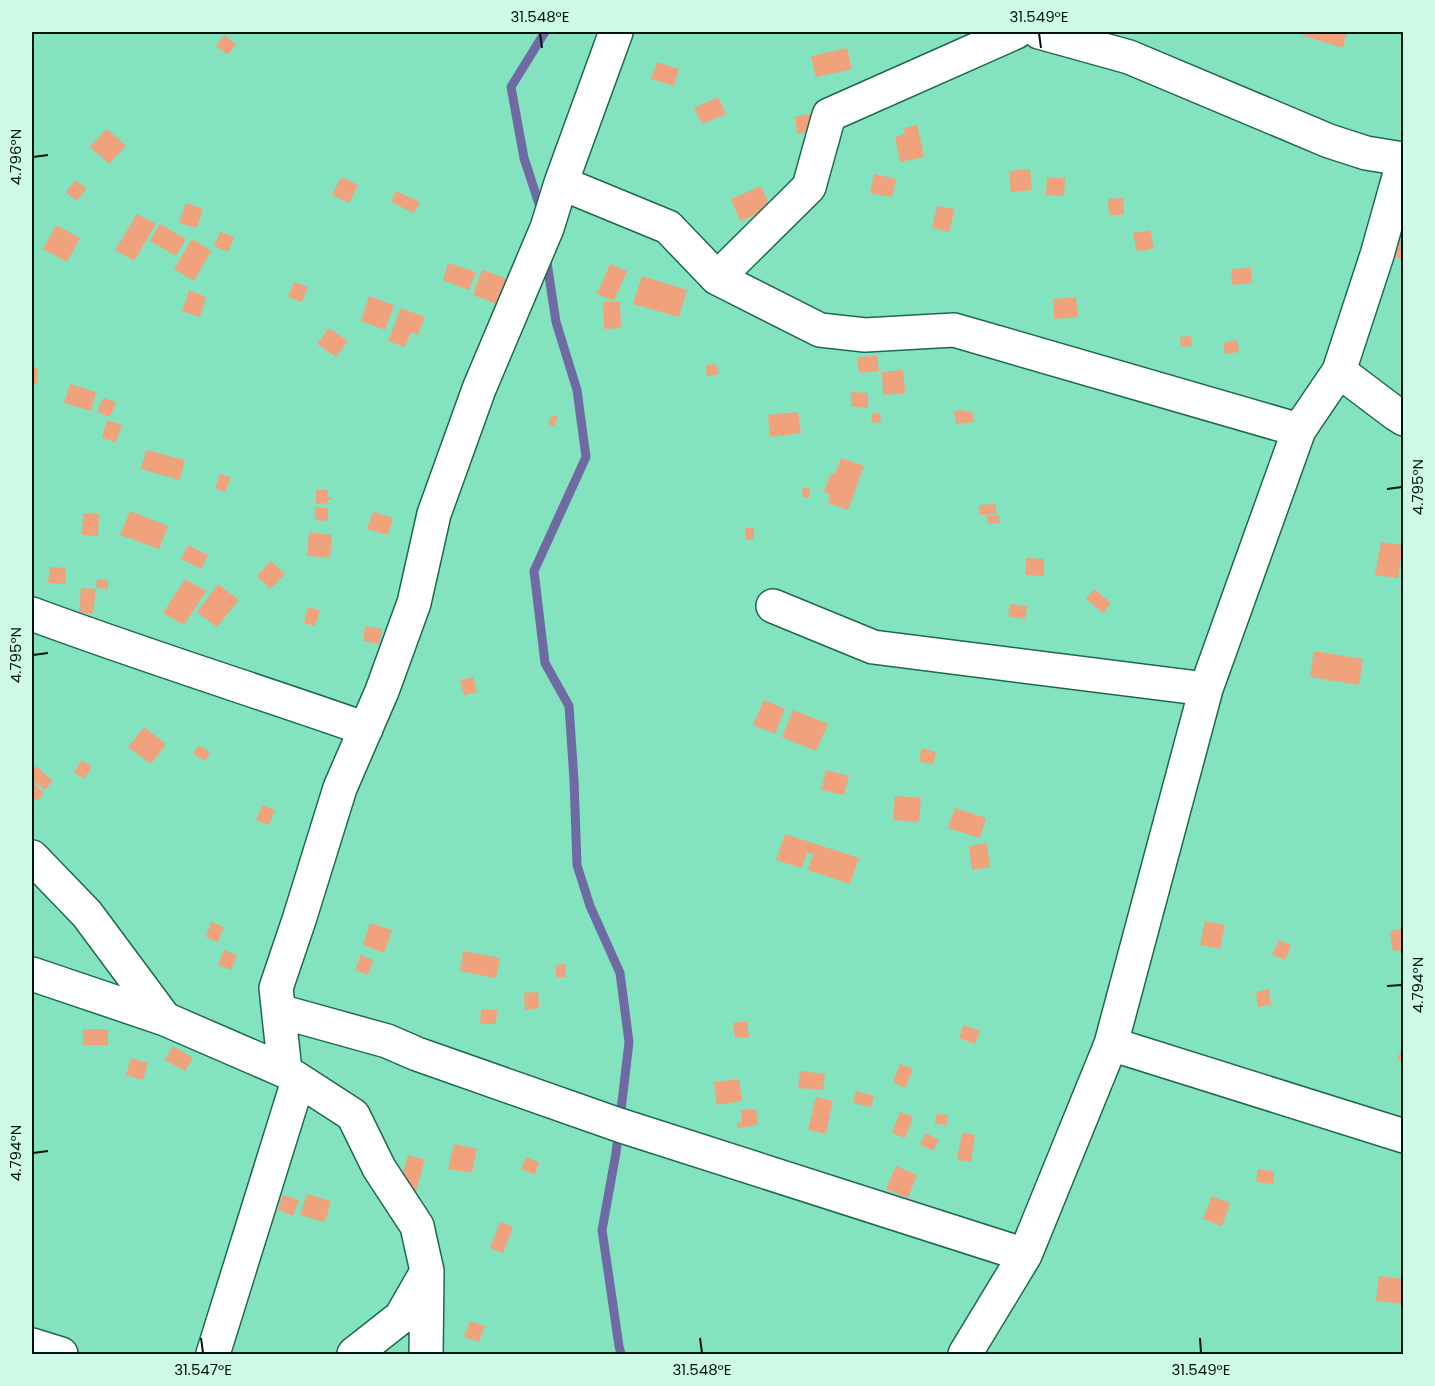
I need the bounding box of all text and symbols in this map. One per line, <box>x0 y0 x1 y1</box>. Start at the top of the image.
text: 31.548°E <box>511 6 569 27</box>
text: 31.549°E <box>1010 6 1068 27</box>
text: 4.796°N <box>5 129 26 185</box>
text: 4.795°N <box>1407 459 1428 515</box>
text: 4.795°N <box>5 627 26 683</box>
text: 4.794°N <box>1407 957 1428 1013</box>
text: 4.794°N <box>5 1125 26 1181</box>
text: 31.547°E <box>174 1359 232 1380</box>
text: 31.548°E <box>673 1359 731 1380</box>
text: 31.549°E <box>1172 1359 1230 1380</box>

